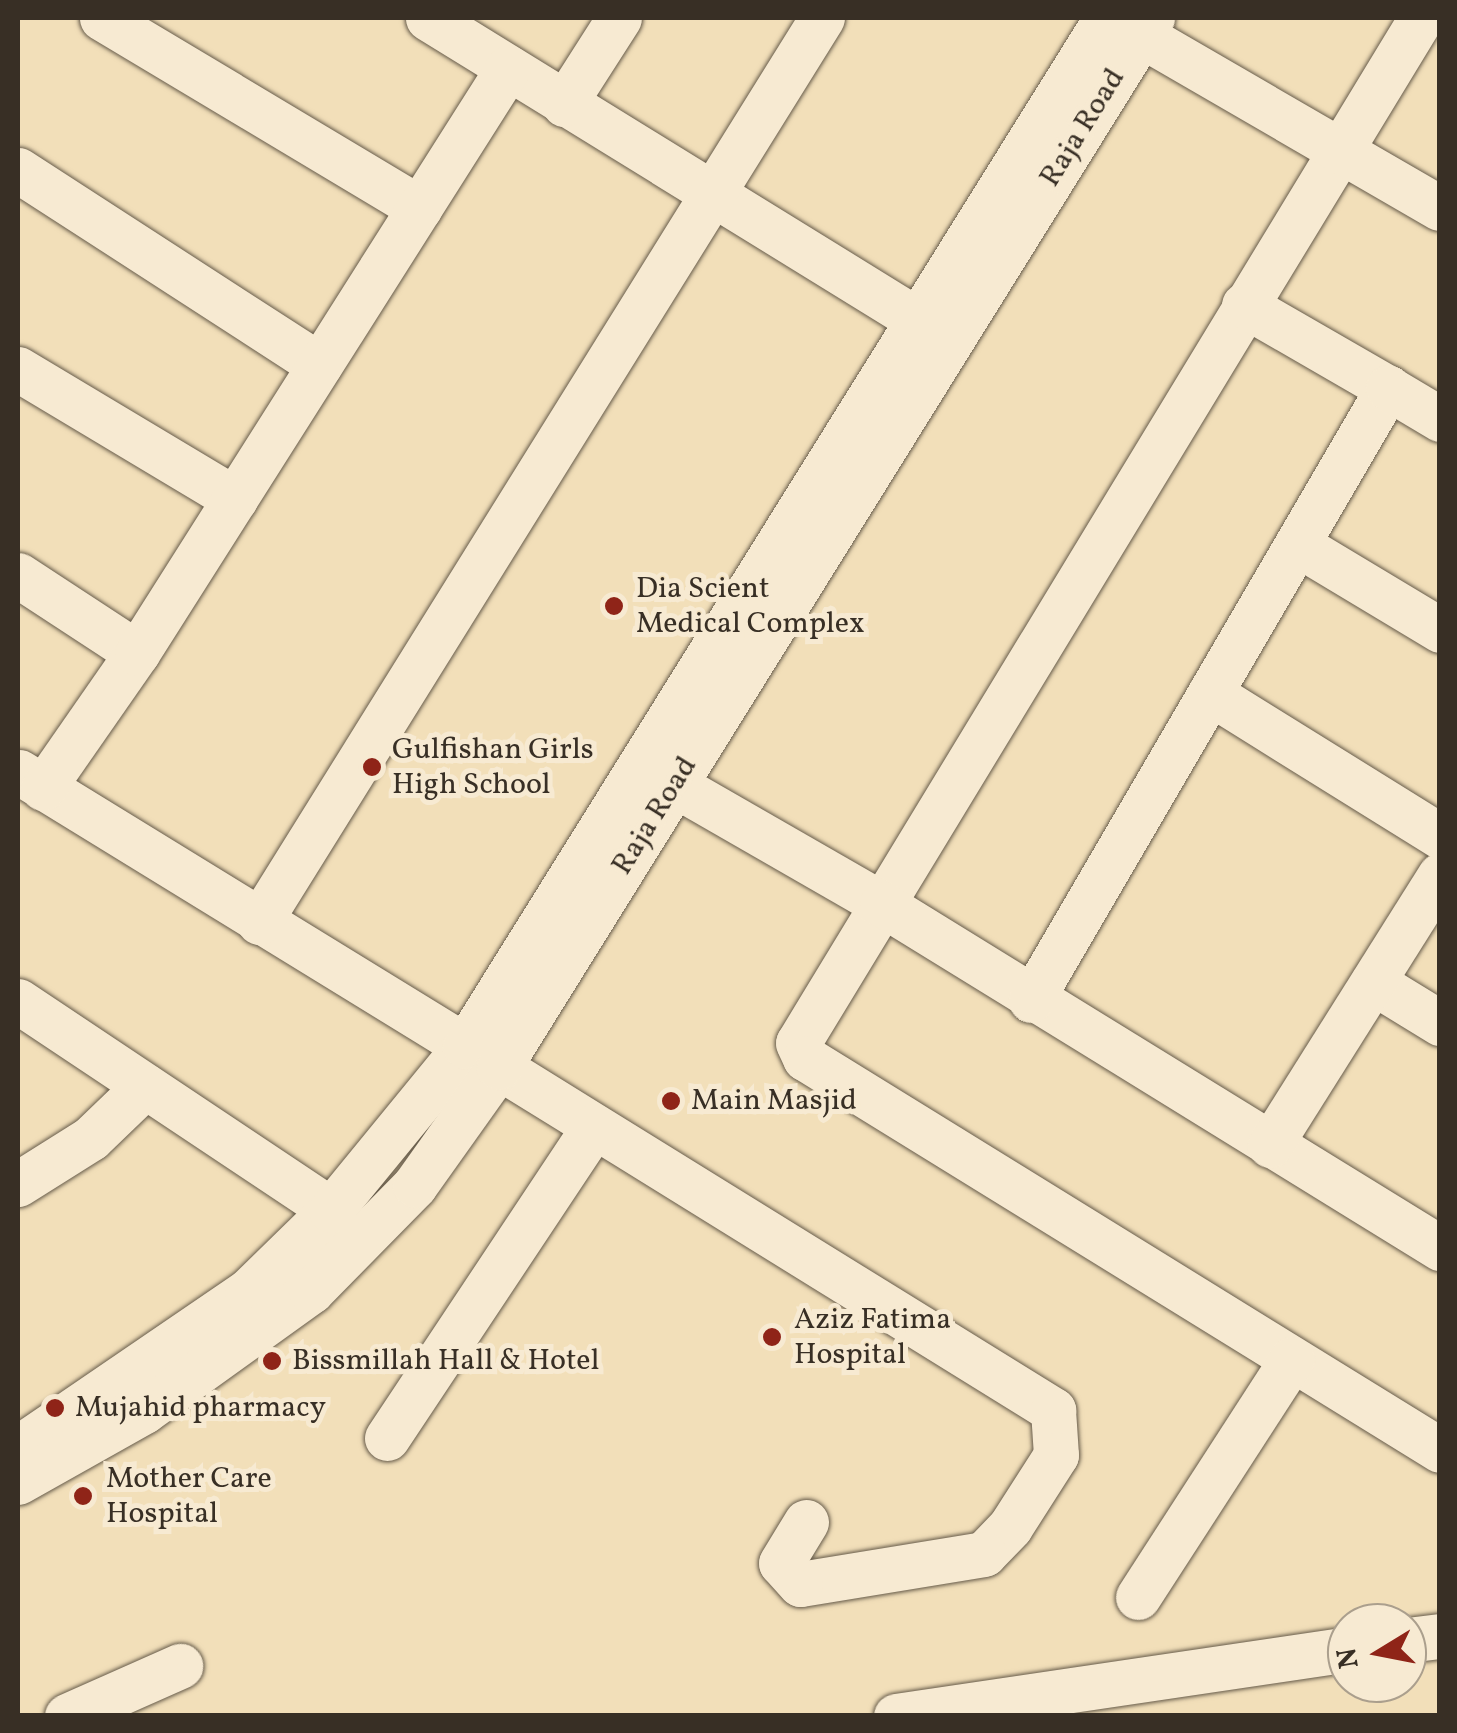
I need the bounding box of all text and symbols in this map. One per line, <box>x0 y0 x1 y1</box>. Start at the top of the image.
street label: Raja Road <box>1033 62 1133 194</box>
place label: Dia Scient Medical Complex <box>636 571 865 642</box>
marker: Dia Scient Medical Complex <box>601 593 627 619</box>
place label: Gulfishan Girls High School <box>392 732 594 802</box>
street label: Raja Road <box>605 750 705 882</box>
marker: Gulfishan Girls High School <box>361 756 383 778</box>
place label: Main Masjid <box>691 1083 857 1119</box>
marker: Main Masjid <box>660 1090 682 1112</box>
place label: Aziz Fatima Hospital <box>794 1302 951 1372</box>
marker: Aziz Fatima Hospital <box>759 1324 785 1350</box>
place label: Bissmillah Hall & Hotel <box>292 1343 599 1379</box>
marker: Bissmillah Hall & Hotel <box>261 1350 283 1372</box>
place label: Mujahid pharmacy <box>75 1390 326 1426</box>
marker: Mujahid pharmacy <box>44 1397 66 1419</box>
place label: Mother Care Hospital <box>106 1461 272 1532</box>
marker: Mother Care Hospital <box>70 1483 96 1509</box>
north arrow <box>1327 1603 1427 1703</box>
text: N <box>1328 1645 1370 1671</box>

